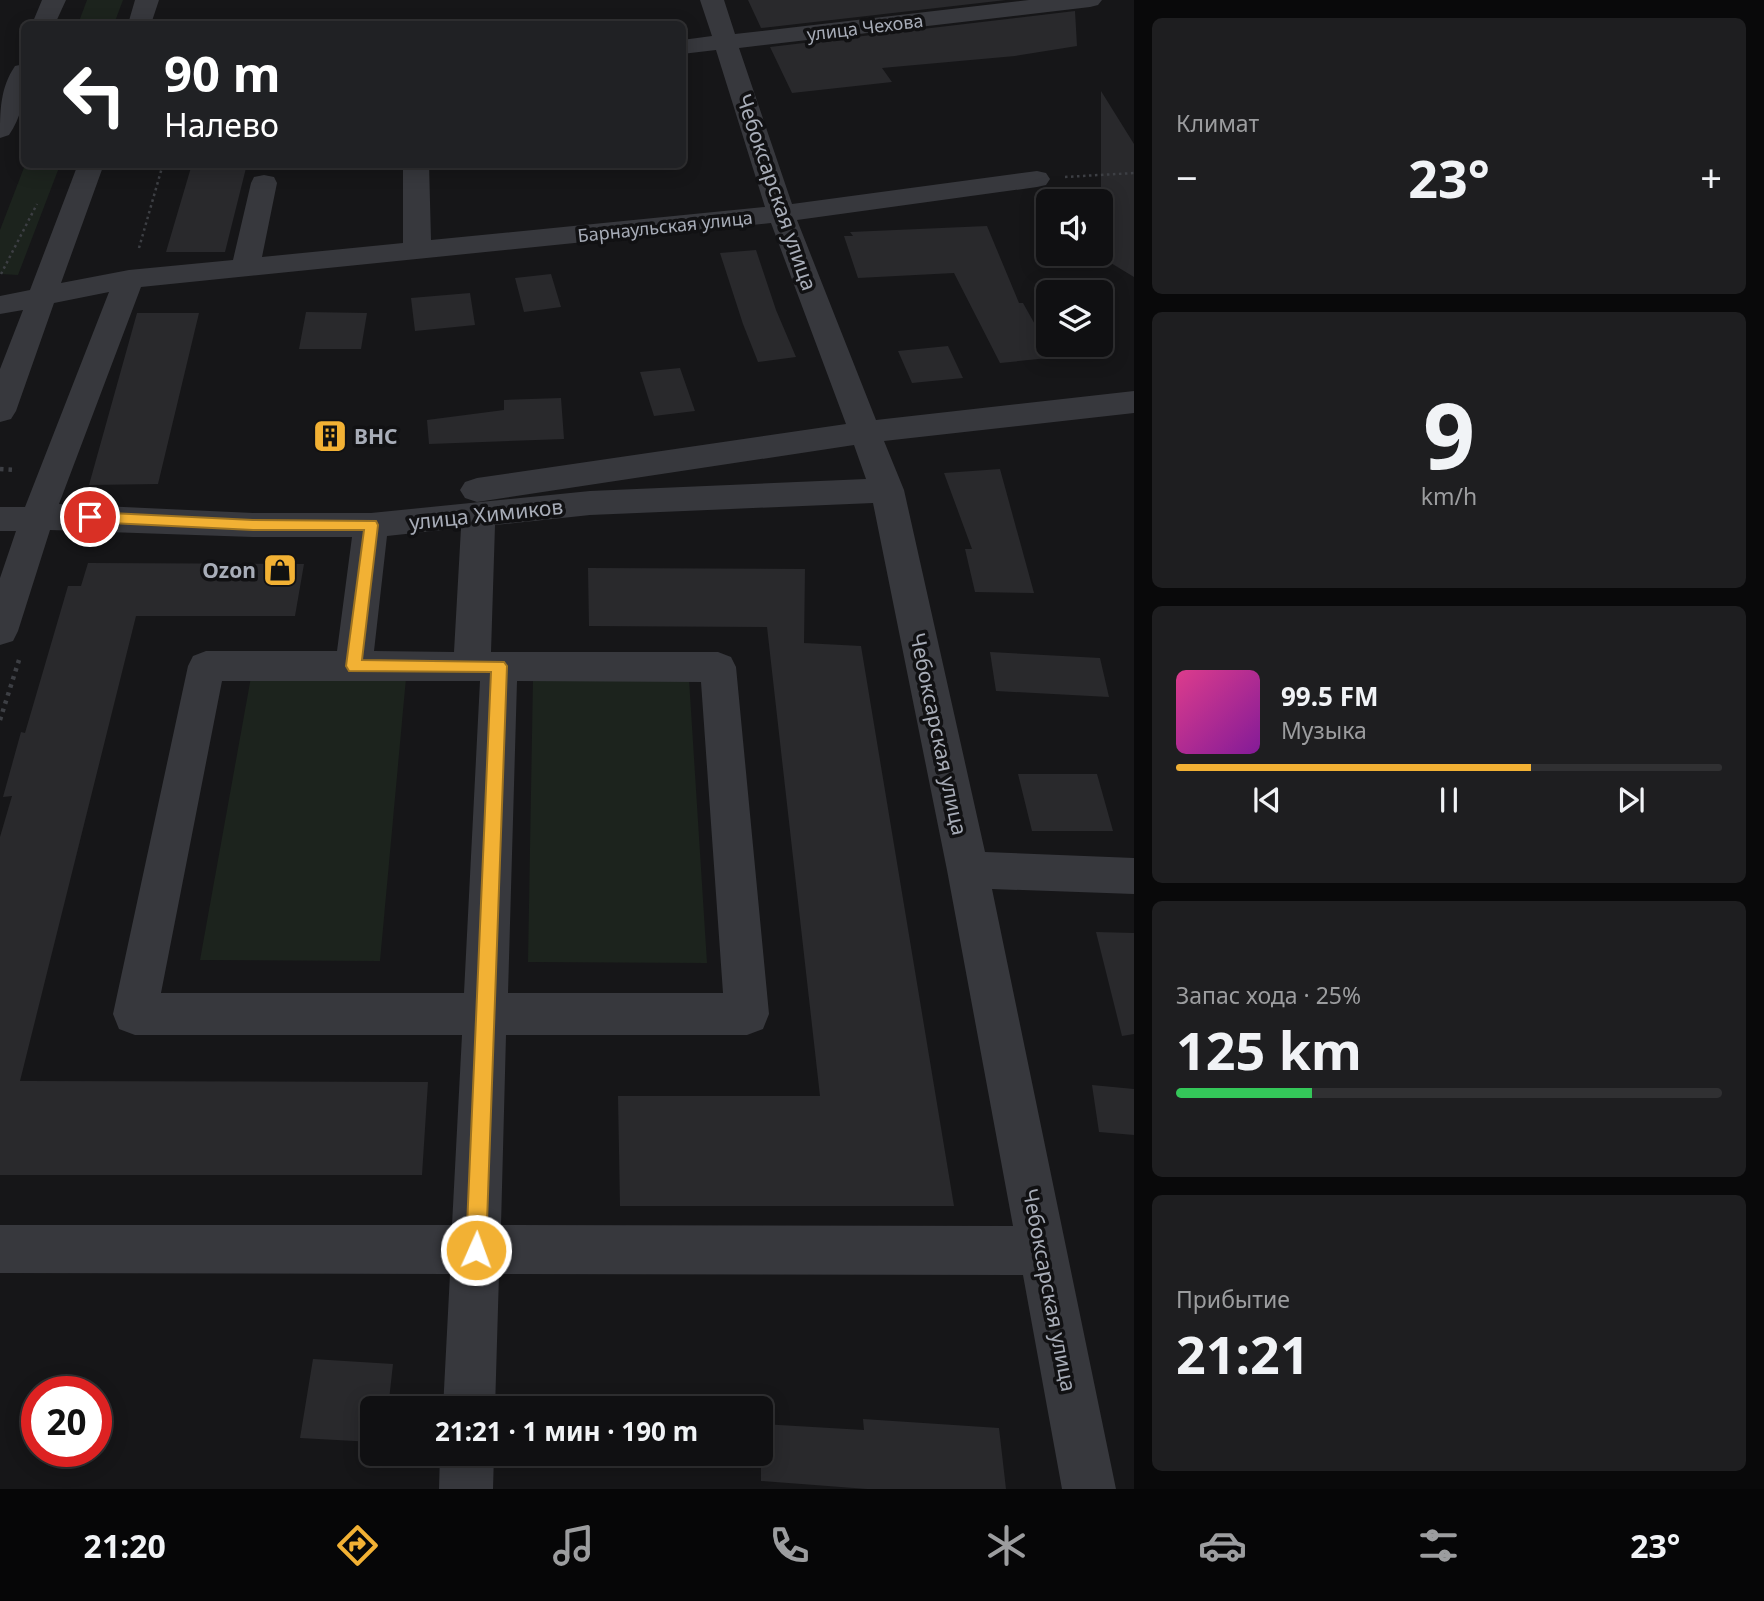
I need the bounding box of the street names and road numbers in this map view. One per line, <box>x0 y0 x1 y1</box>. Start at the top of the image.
street label: улица Чехова <box>805 8 925 46</box>
street label: Чебоксарская улица <box>730 90 824 294</box>
street label: Барнаульская улица <box>576 205 754 247</box>
street label: улица Химиков <box>408 492 564 536</box>
street label: Чебоксарская улица <box>904 630 974 838</box>
street label: Чебоксарская улица <box>1017 1186 1083 1394</box>

